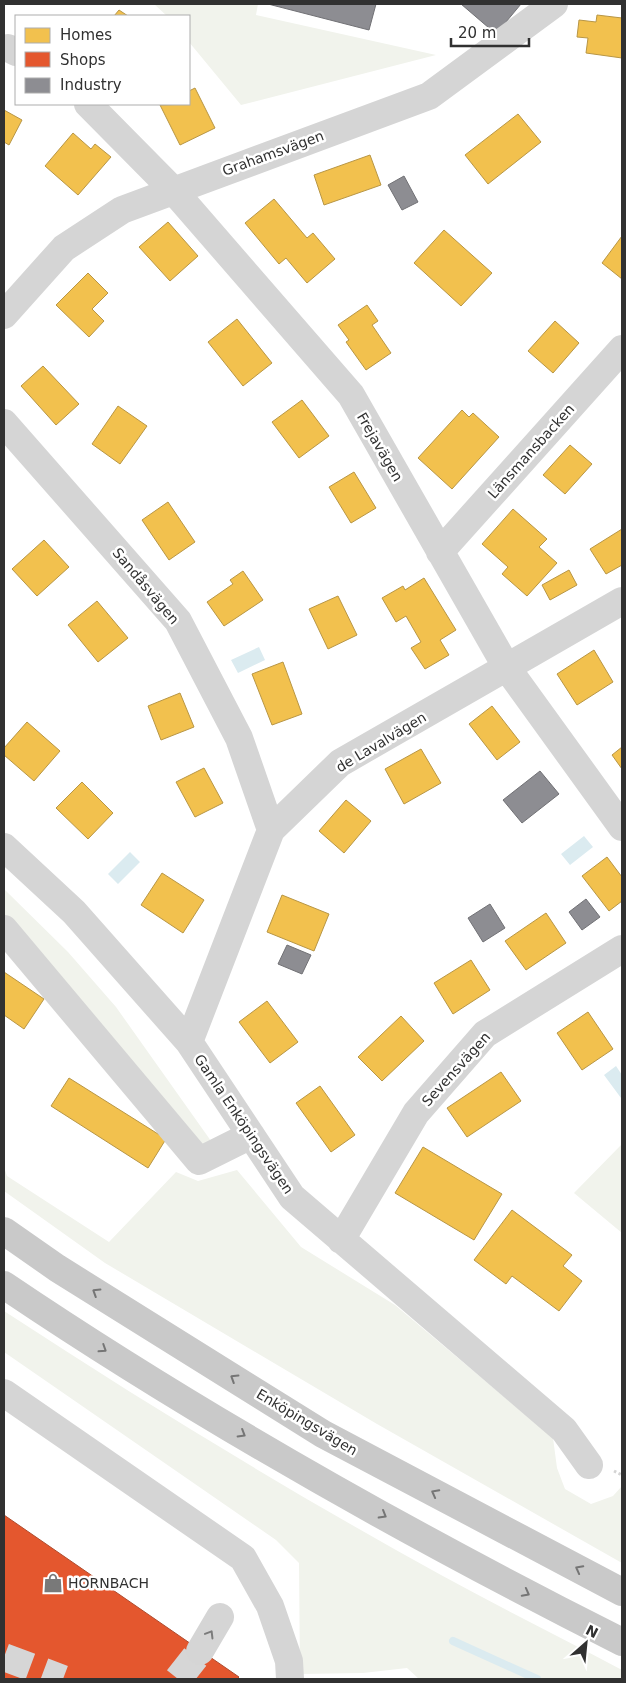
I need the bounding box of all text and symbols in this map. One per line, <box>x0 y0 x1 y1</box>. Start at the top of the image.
legend <box>15 15 190 105</box>
scale bar <box>451 15 528 47</box>
text: 20 m <box>458 24 496 42</box>
text: Homes <box>60 26 112 44</box>
text: Shops <box>60 51 106 69</box>
text: Industry <box>60 76 122 94</box>
street label: Grahamsvägen <box>220 127 326 179</box>
street label: Länsmansbacken <box>485 401 577 501</box>
street label: Frejavägen <box>354 410 406 484</box>
street label: Sandåsvägen <box>110 545 182 627</box>
street label: de Lavalvägen <box>333 709 429 775</box>
street label: Sevensvägen <box>419 1029 493 1109</box>
street label: Gamla Enköpingsvägen <box>191 1051 297 1197</box>
one-way arrow <box>92 1289 101 1299</box>
one-way arrow <box>98 1343 107 1352</box>
one-way arrow <box>230 1375 239 1384</box>
street label: Enköpingsvägen <box>254 1386 360 1458</box>
one-way arrow <box>236 1428 245 1438</box>
one-way arrow <box>432 1489 441 1499</box>
one-way arrow <box>377 1509 386 1519</box>
one-way arrow <box>575 1565 584 1575</box>
shop icon: HORNBACH <box>42 1572 64 1594</box>
place label: HORNBACH <box>68 1575 149 1591</box>
one-way arrow <box>520 1587 529 1597</box>
north arrow <box>561 1618 611 1668</box>
text: N <box>583 1622 601 1641</box>
one-way arrow <box>203 1630 213 1639</box>

